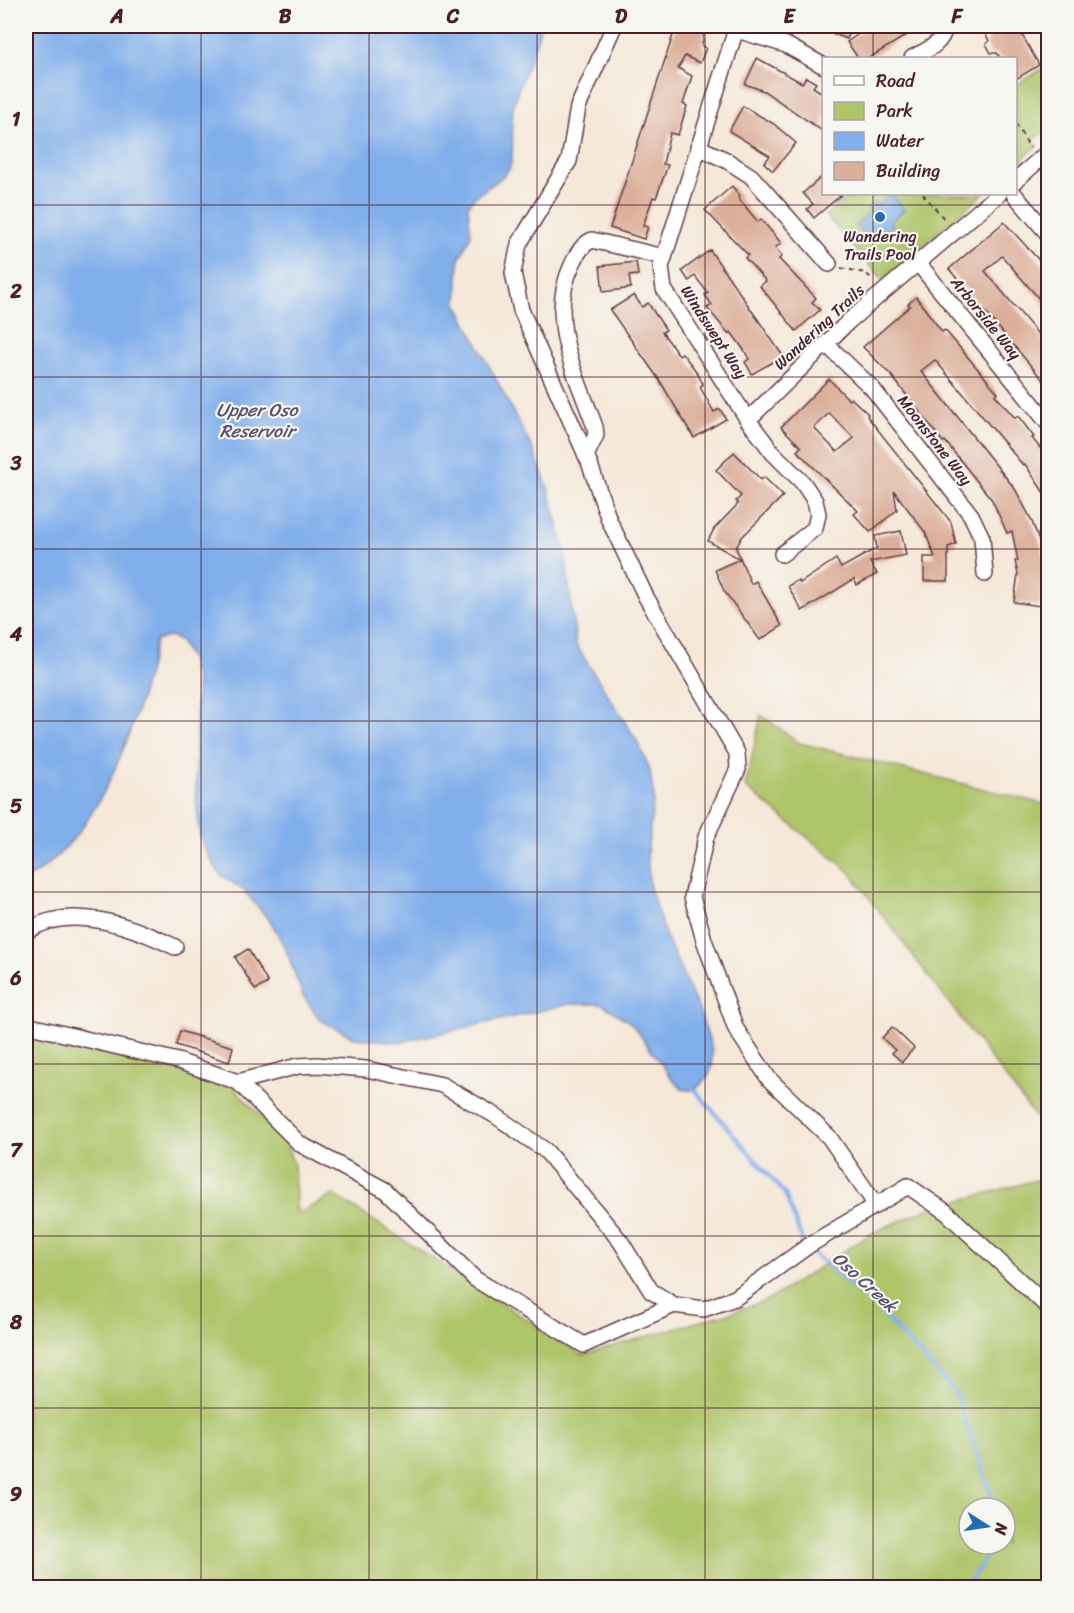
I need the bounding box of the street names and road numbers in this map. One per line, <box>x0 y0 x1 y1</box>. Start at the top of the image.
street label: Arborside Way <box>942 269 1030 367</box>
street label: Wandering Trails <box>767 276 872 377</box>
street label: Windswept Way <box>673 279 756 386</box>
street label: Moonstone Way <box>890 388 981 493</box>

